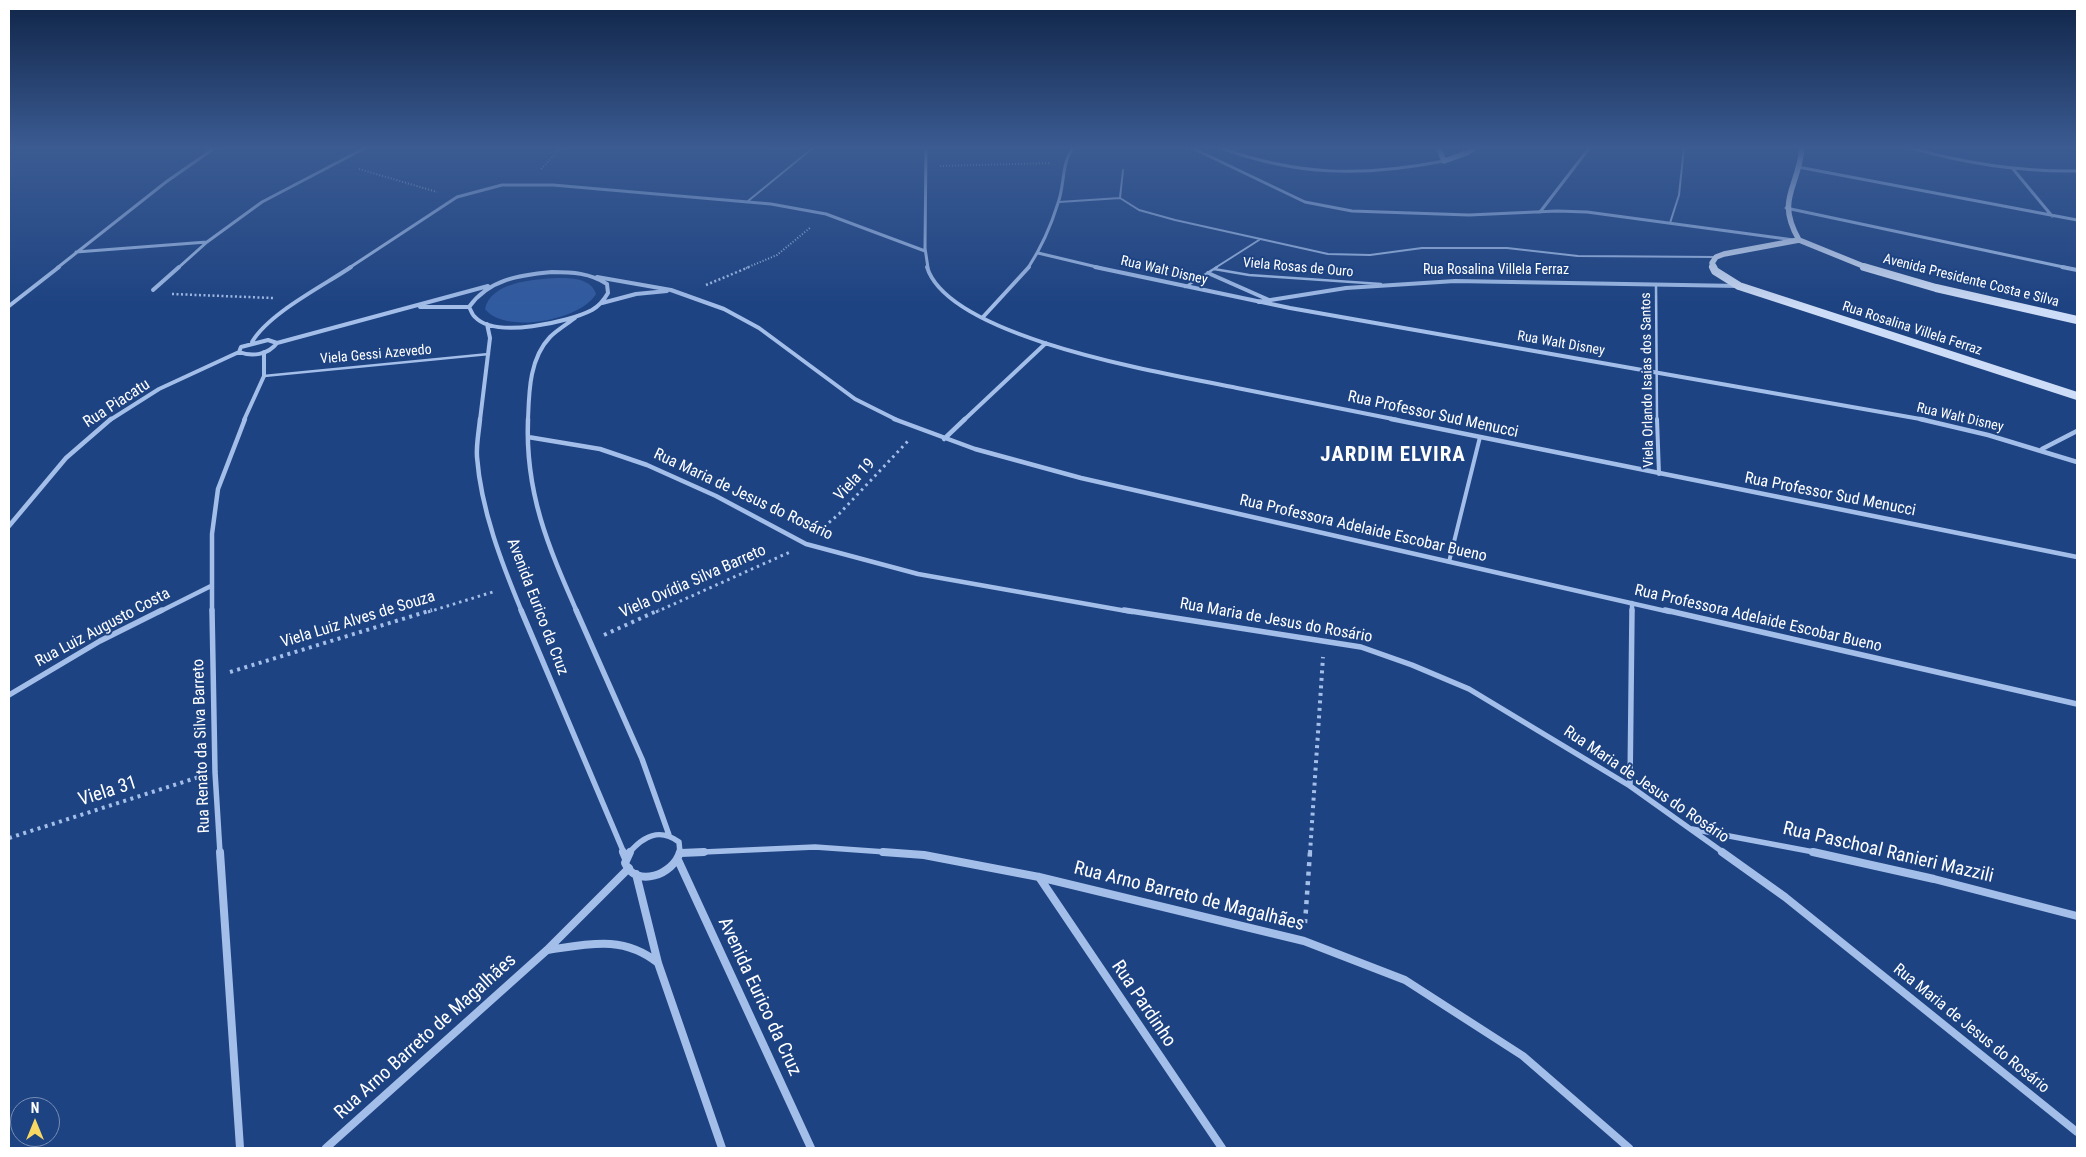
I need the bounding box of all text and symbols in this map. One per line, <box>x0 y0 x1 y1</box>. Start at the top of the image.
street label: Avenida Presidente Costa e Silva <box>1881 251 2061 311</box>
street label: Rua Walt Disney <box>1119 253 1209 289</box>
street label: Viela Rosas de Ouro <box>1242 255 1354 281</box>
street label: Rua Rosalina Villela Ferraz <box>1423 262 1569 278</box>
street label: Viela Orlando Isaias dos Santos <box>1638 292 1658 468</box>
street label: Rua Rosalina Villela Ferraz <box>1840 298 1984 360</box>
street label: Rua Walt Disney <box>1516 328 1606 360</box>
street label: Viela Gessi Azevedo <box>320 342 432 368</box>
street label: Rua Piacatu <box>80 375 154 433</box>
street label: Rua Professor Sud Menucci <box>1346 388 1520 442</box>
street label: Rua Walt Disney <box>1915 400 2005 436</box>
district label: JARDIM ELVIRA <box>1319 443 1467 469</box>
street label: Rua Maria de Jesus do Rosário <box>650 445 836 545</box>
street label: Viela 19 <box>831 455 879 505</box>
street label: Rua Professor Sud Menucci <box>1743 469 1917 521</box>
street label: Rua Professora Adelaide Escobar Bueno <box>1237 491 1489 567</box>
street label: Avenida Eurico da Cruz <box>502 536 572 678</box>
street label: Viela Ovídia Silva Barreto <box>617 541 769 623</box>
street label: Rua Professora Adelaide Escobar Bueno <box>1632 581 1884 657</box>
street label: Rua Luiz Augusto Costa <box>32 584 174 672</box>
street label: Viela Luiz Alves de Souza <box>278 587 438 653</box>
street label: Rua Maria de Jesus do Rosário <box>1178 595 1374 647</box>
street label: Rua Renato da Silva Barreto <box>189 659 215 833</box>
street label: Rua Maria de Jesus do Rosário <box>1560 722 1732 848</box>
street label: Viela 31 <box>76 772 140 812</box>
street label: Rua Paschoal Ranieri Mazzili <box>1780 818 1996 888</box>
street label: Rua Arno Barreto de Magalhães <box>1071 857 1307 937</box>
street label: Avenida Eurico da Cruz <box>712 914 806 1080</box>
street label: Rua Arno Barreto de Magalhães <box>330 949 522 1125</box>
street label: Rua Pardinho <box>1106 956 1180 1052</box>
street label: Rua Maria de Jesus do Rosário <box>1889 960 2053 1098</box>
north arrow <box>10 1097 60 1147</box>
text: N <box>31 1100 39 1116</box>

